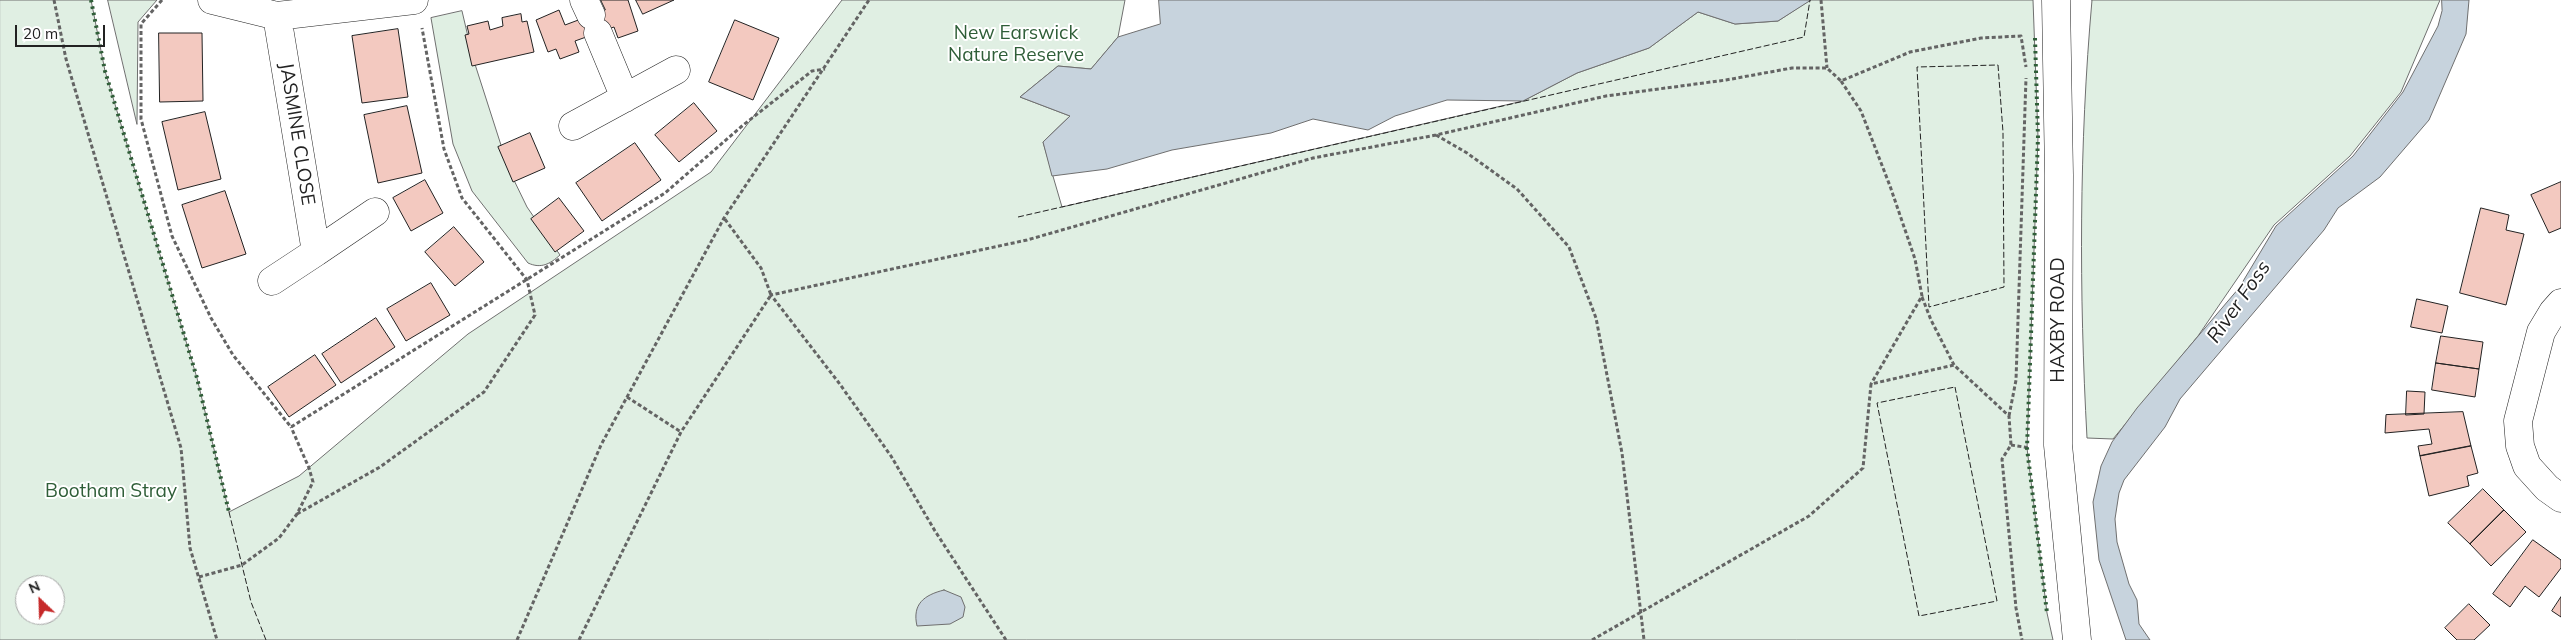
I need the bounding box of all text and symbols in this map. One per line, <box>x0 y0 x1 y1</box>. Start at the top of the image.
scale bar <box>18 15 108 47</box>
park label: New Earswick Nature Reserve <box>948 22 1084 66</box>
text: 20 m <box>23 24 58 43</box>
street label: JASMINE CLOSE <box>274 61 320 207</box>
water label: River Foss <box>2202 256 2276 348</box>
street label: HAXBY ROAD <box>2047 257 2069 383</box>
park label: Bootham Stray <box>45 480 177 502</box>
north arrow <box>15 575 65 625</box>
text: N <box>26 577 43 598</box>

